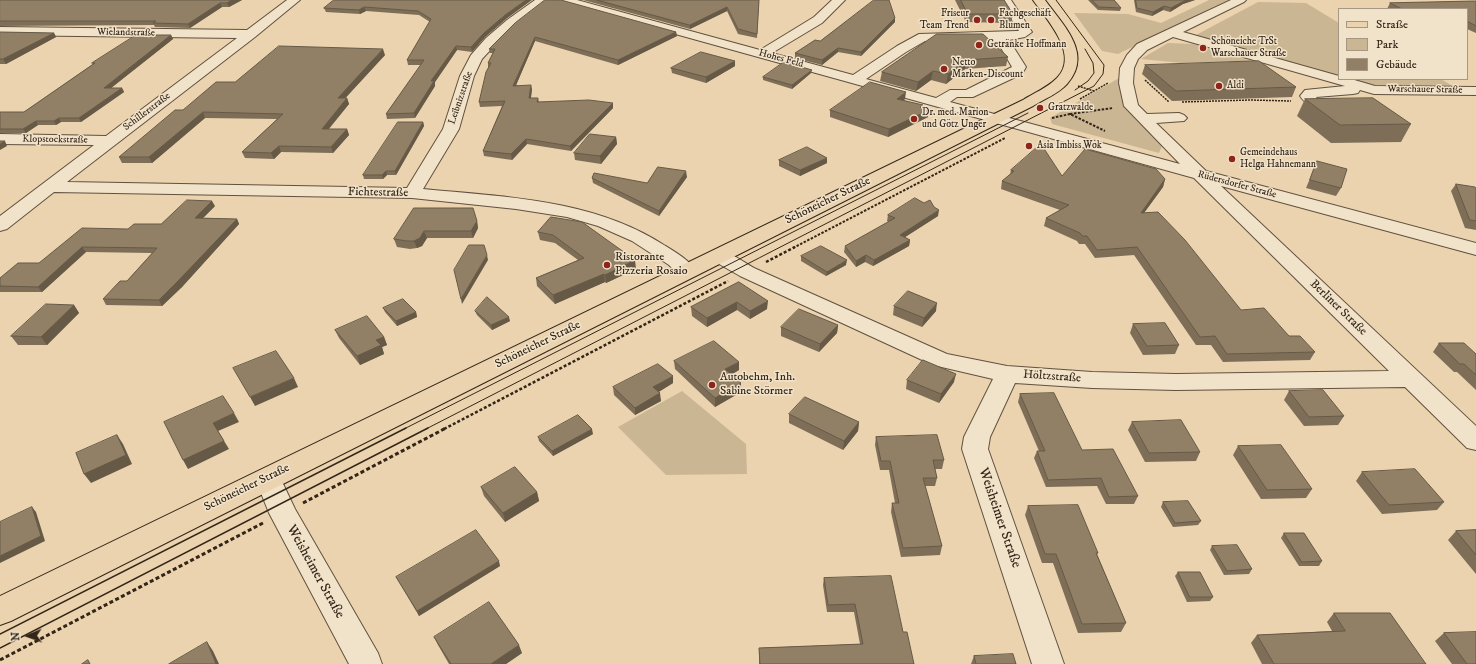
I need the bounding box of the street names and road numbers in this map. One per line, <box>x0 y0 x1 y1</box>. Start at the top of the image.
street label: Wielandstraße <box>97 26 155 40</box>
street label: Hohes Feld <box>757 47 805 71</box>
street label: Leibnizstraße <box>446 70 476 126</box>
street label: Warschauer Straße <box>1387 83 1463 97</box>
street label: Schillerstraße <box>121 90 173 134</box>
street label: Klopstockstraße <box>22 133 88 147</box>
street label: Rüdersdorfer Straße <box>1196 169 1278 201</box>
street label: Schöneicher Straße <box>783 174 873 228</box>
street label: Fichtestraße <box>348 185 408 201</box>
street label: Berliner Straße <box>1306 277 1370 339</box>
street label: Schöneicher Straße <box>493 318 583 372</box>
street label: Höltzstraße <box>1023 368 1081 386</box>
street label: Schöneicher Straße <box>202 461 292 515</box>
street label: Weisheimer Straße <box>974 466 1024 570</box>
street label: Weisheimer Straße <box>282 522 348 622</box>

